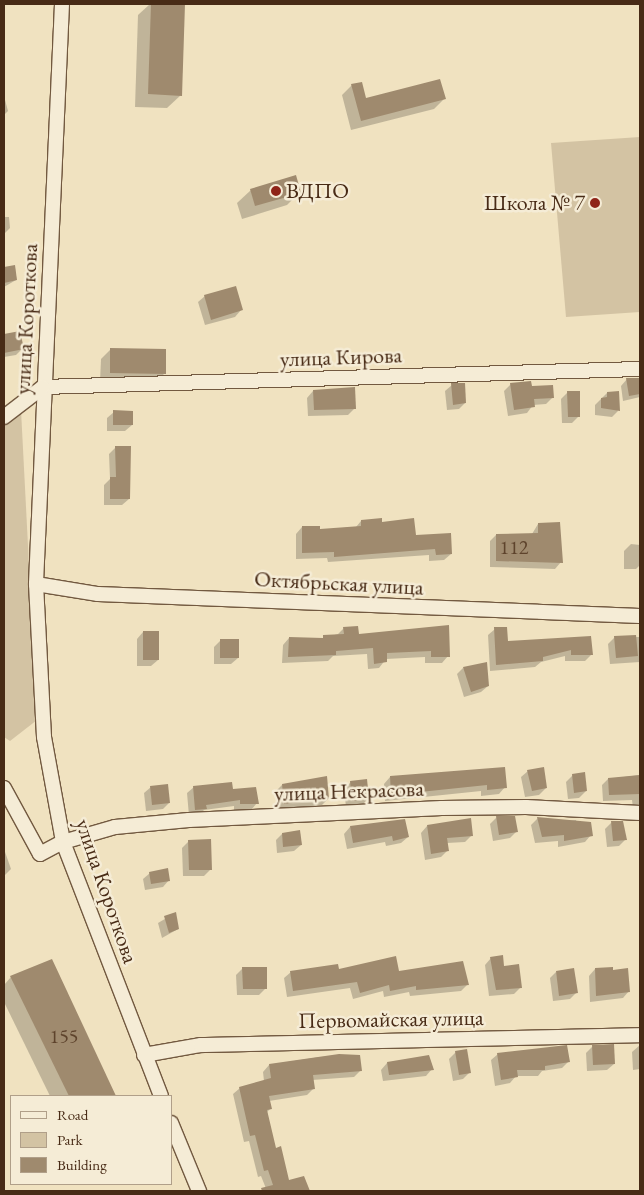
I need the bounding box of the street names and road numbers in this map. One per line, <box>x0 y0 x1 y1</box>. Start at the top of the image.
street label: улица Короткова <box>9 243 43 395</box>
street label: улица Кирова <box>279 342 403 372</box>
street label: Октябрьская улица <box>254 565 424 601</box>
street label: улица Некрасова <box>274 775 424 807</box>
street label: улица Короткова <box>70 815 144 967</box>
street label: Первомайская улица <box>298 1004 484 1034</box>

